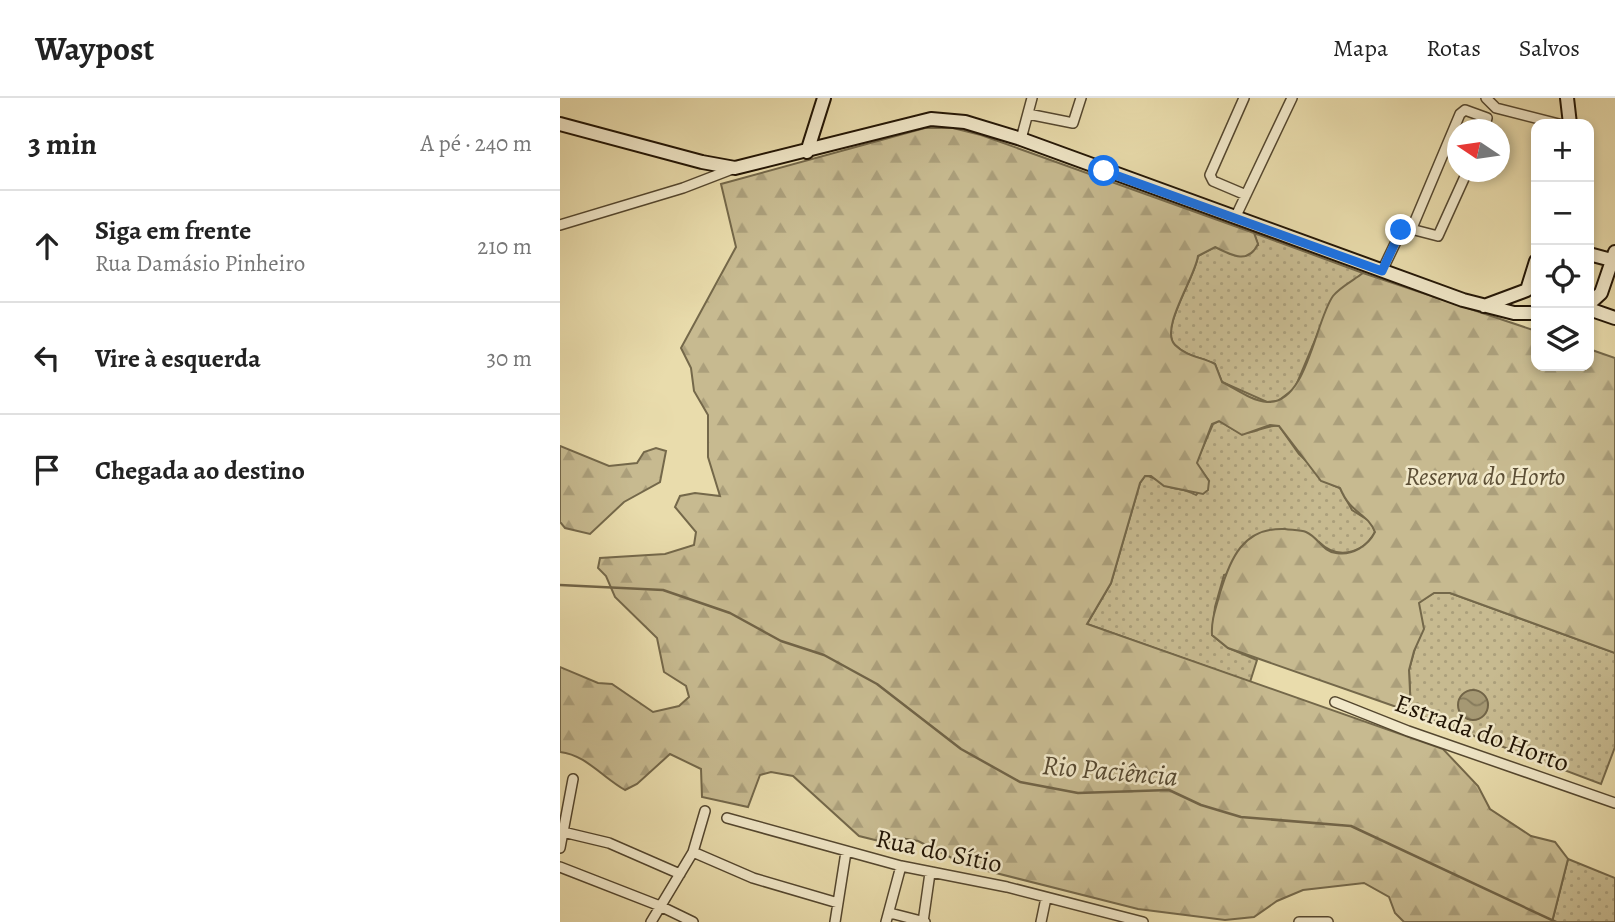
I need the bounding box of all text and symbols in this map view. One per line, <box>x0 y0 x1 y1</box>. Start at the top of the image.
text: Waypost <box>35 26 154 71</box>
text: Mapa <box>1333 32 1388 64</box>
text: Rotas <box>1426 32 1481 64</box>
text: Salvos <box>1519 32 1580 64</box>
north arrow <box>1447 119 1510 182</box>
map controls <box>1531 119 1594 371</box>
button: + <box>1531 119 1594 182</box>
text: 3 min <box>28 124 97 164</box>
text: A pé · 240 m <box>421 128 532 159</box>
route start <box>1088 155 1119 186</box>
button: − <box>1531 182 1594 245</box>
text: Siga em frente <box>95 213 251 248</box>
route end <box>1385 214 1416 245</box>
icon: ahead <box>28 227 66 265</box>
text: 210 m <box>477 231 532 262</box>
button: locate <box>1531 245 1594 308</box>
text: Rua Damásio Pinheiro <box>95 248 305 279</box>
button: layers <box>1531 308 1594 371</box>
icon: left <box>28 339 66 377</box>
text: Vire à esquerda <box>95 341 261 376</box>
text: 30 m <box>486 343 532 374</box>
icon: arrive <box>28 451 66 489</box>
text: Chegada ao destino <box>95 453 305 488</box>
park label: Reserva do Horto <box>1405 459 1565 494</box>
street label: Estrada do Horto <box>1390 685 1574 781</box>
water label: Rio Paciência <box>1041 746 1179 796</box>
street label: Rua do Sítio <box>873 821 1005 881</box>

